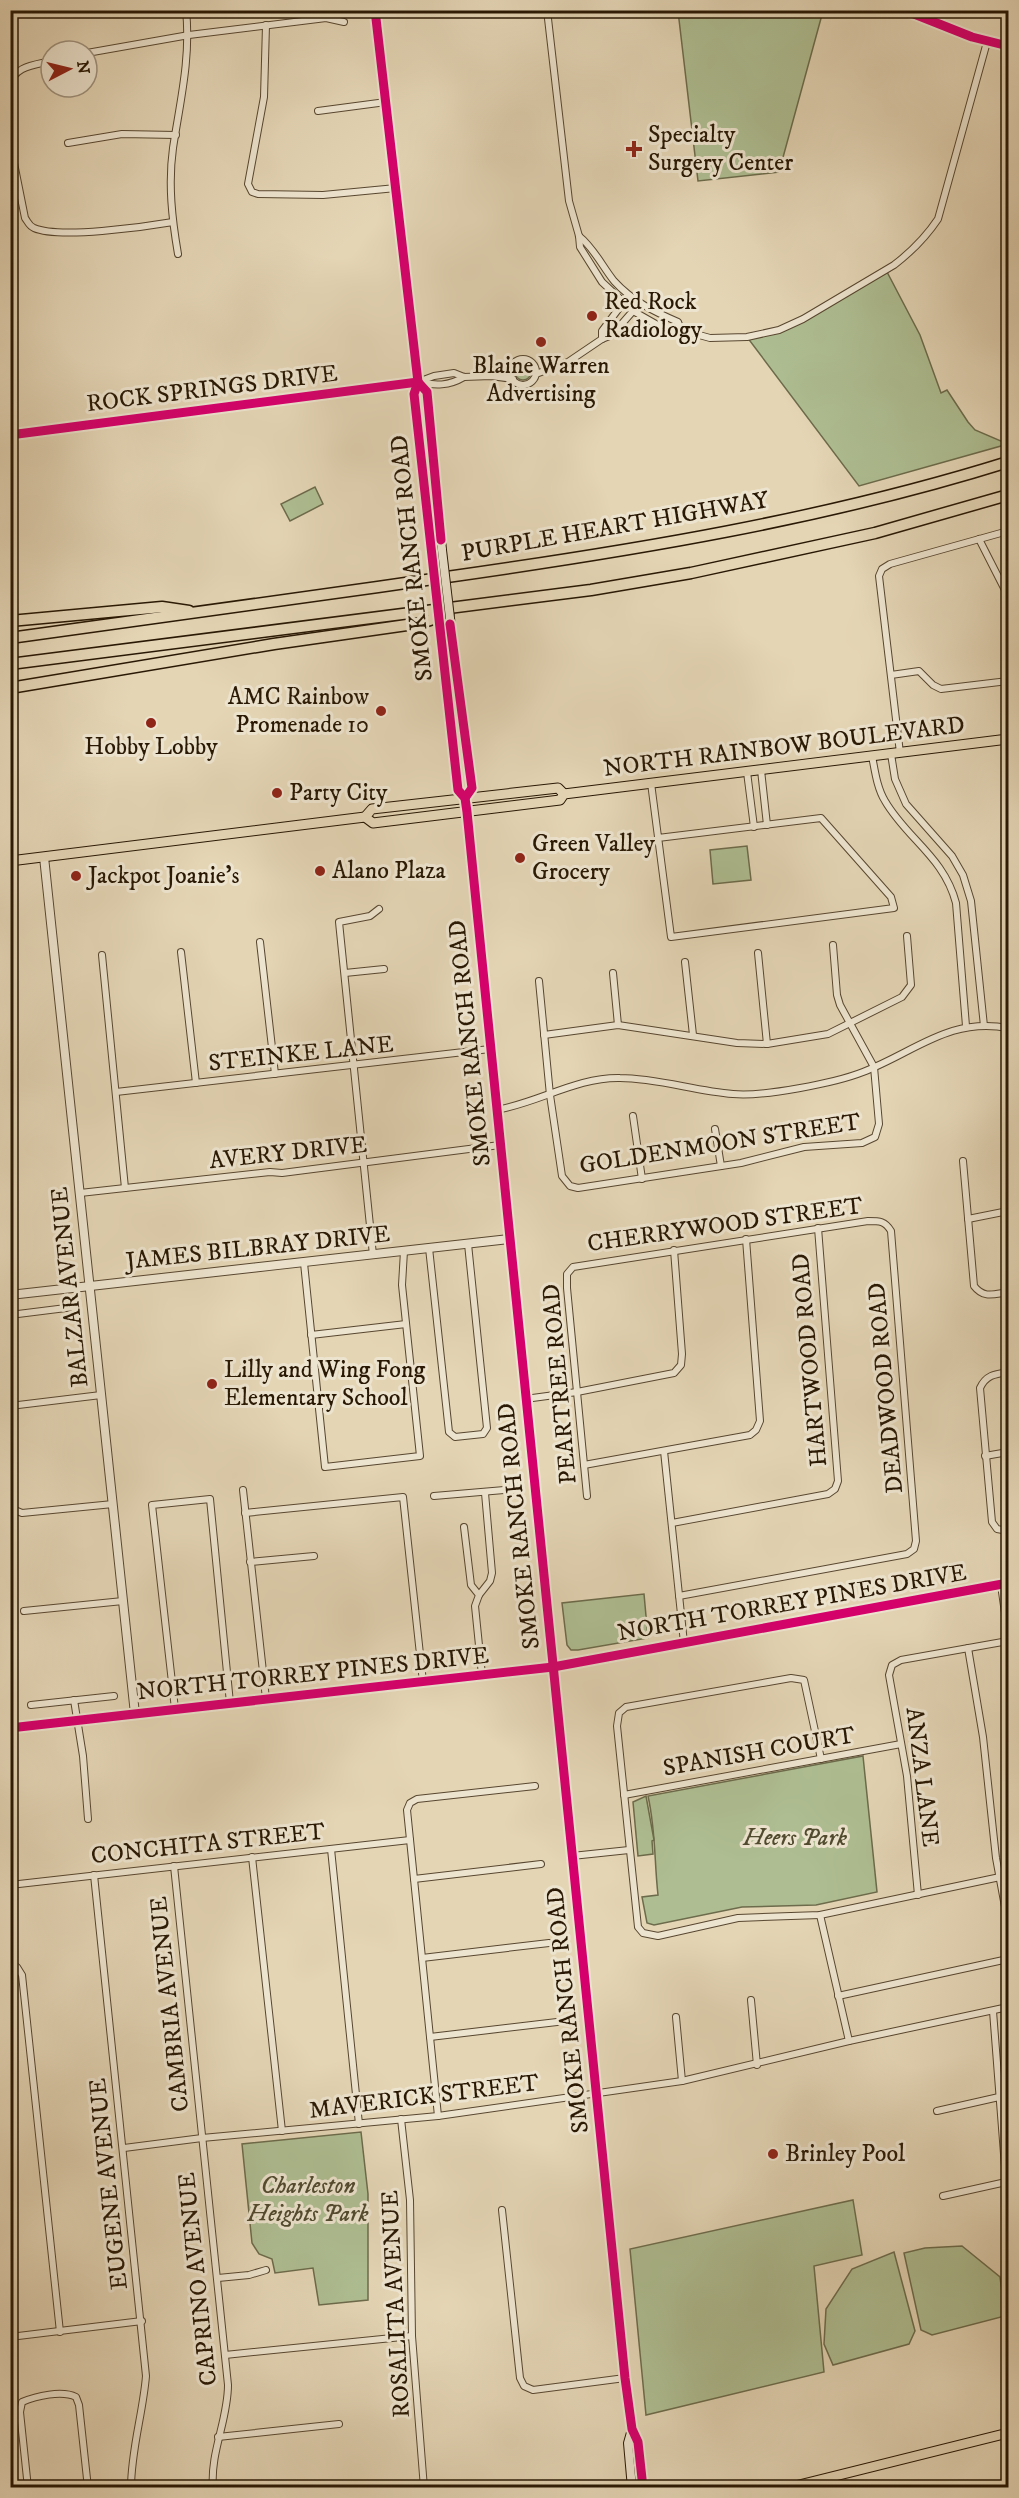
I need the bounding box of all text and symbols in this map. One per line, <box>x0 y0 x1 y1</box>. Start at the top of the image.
north arrow <box>39 39 99 99</box>
text: N <box>72 60 94 75</box>
place label: Specialty Surgery Center <box>648 120 793 178</box>
marker: Specialty Surgery Center <box>625 140 643 158</box>
place label: Red Rock Radiology <box>604 287 703 345</box>
marker: Red Rock Radiology <box>585 309 599 323</box>
marker: Blaine Warren Advertising <box>534 335 548 349</box>
place label: Blaine Warren Advertising <box>472 351 610 409</box>
street label: ROCK SPRINGS DRIVE <box>85 359 339 419</box>
street label: SMOKE RANCH ROAD <box>384 433 440 683</box>
street label: PURPLE HEART HIGHWAY <box>459 485 772 569</box>
place label: AMC Rainbow Promenade 10 <box>228 682 370 740</box>
marker: AMC Rainbow Promenade 10 <box>374 704 388 718</box>
street label: NORTH RAINBOW BOULEVARD <box>602 710 966 784</box>
marker: Hobby Lobby <box>144 716 158 730</box>
place label: Hobby Lobby <box>84 732 218 762</box>
place label: Party City <box>289 778 388 808</box>
marker: Party City <box>270 786 284 800</box>
place label: Green Valley Grocery <box>532 829 655 887</box>
marker: Green Valley Grocery <box>513 851 527 865</box>
place label: Alano Plaza <box>332 856 447 886</box>
place label: Jackpot Joanie's <box>86 861 239 891</box>
marker: Alano Plaza <box>313 864 327 878</box>
marker: Jackpot Joanie's <box>69 869 83 883</box>
street label: SMOKE RANCH ROAD <box>442 918 498 1168</box>
street label: STEINKE LANE <box>207 1029 395 1079</box>
street label: GOLDENMOON STREET <box>577 1107 863 1181</box>
street label: AVERY DRIVE <box>208 1130 368 1176</box>
street label: BALZAR AVENUE <box>45 1185 95 1389</box>
street label: CHERRYWOOD STREET <box>585 1191 865 1259</box>
street label: JAMES BILBRAY DRIVE <box>123 1219 392 1277</box>
street label: HARTWOOD ROAD <box>786 1252 834 1468</box>
street label: DEADWOOD ROAD <box>862 1281 910 1495</box>
street label: PEARTREE ROAD <box>536 1282 584 1486</box>
place label: Lilly and Wing Fong Elementary School <box>224 1355 426 1413</box>
marker: Lilly and Wing Fong Elementary School <box>205 1377 219 1391</box>
street label: SMOKE RANCH ROAD <box>491 1401 547 1651</box>
street label: NORTH TORREY PINES DRIVE <box>615 1558 969 1648</box>
street label: NORTH TORREY PINES DRIVE <box>136 1641 490 1707</box>
street label: ANZA LANE <box>899 1705 945 1849</box>
street label: SPANISH COURT <box>661 1720 857 1784</box>
street label: CONCHITA STREET <box>90 1817 326 1871</box>
park label: Heers Park <box>742 1823 847 1853</box>
street label: SMOKE RANCH ROAD <box>540 1885 596 2135</box>
street label: CAMBRIA AVENUE <box>144 1895 196 2113</box>
street label: MAVERICK STREET <box>307 2068 541 2126</box>
street label: EUGENE AVENUE <box>83 2077 135 2291</box>
place label: Brinley Pool <box>785 2139 906 2169</box>
marker: Brinley Pool <box>766 2147 780 2161</box>
street label: CAPRINO AVENUE <box>172 2171 224 2387</box>
park label: Charleston Heights Park <box>246 2171 369 2229</box>
street label: ROSALITA AVENUE <box>375 2189 417 2419</box>

